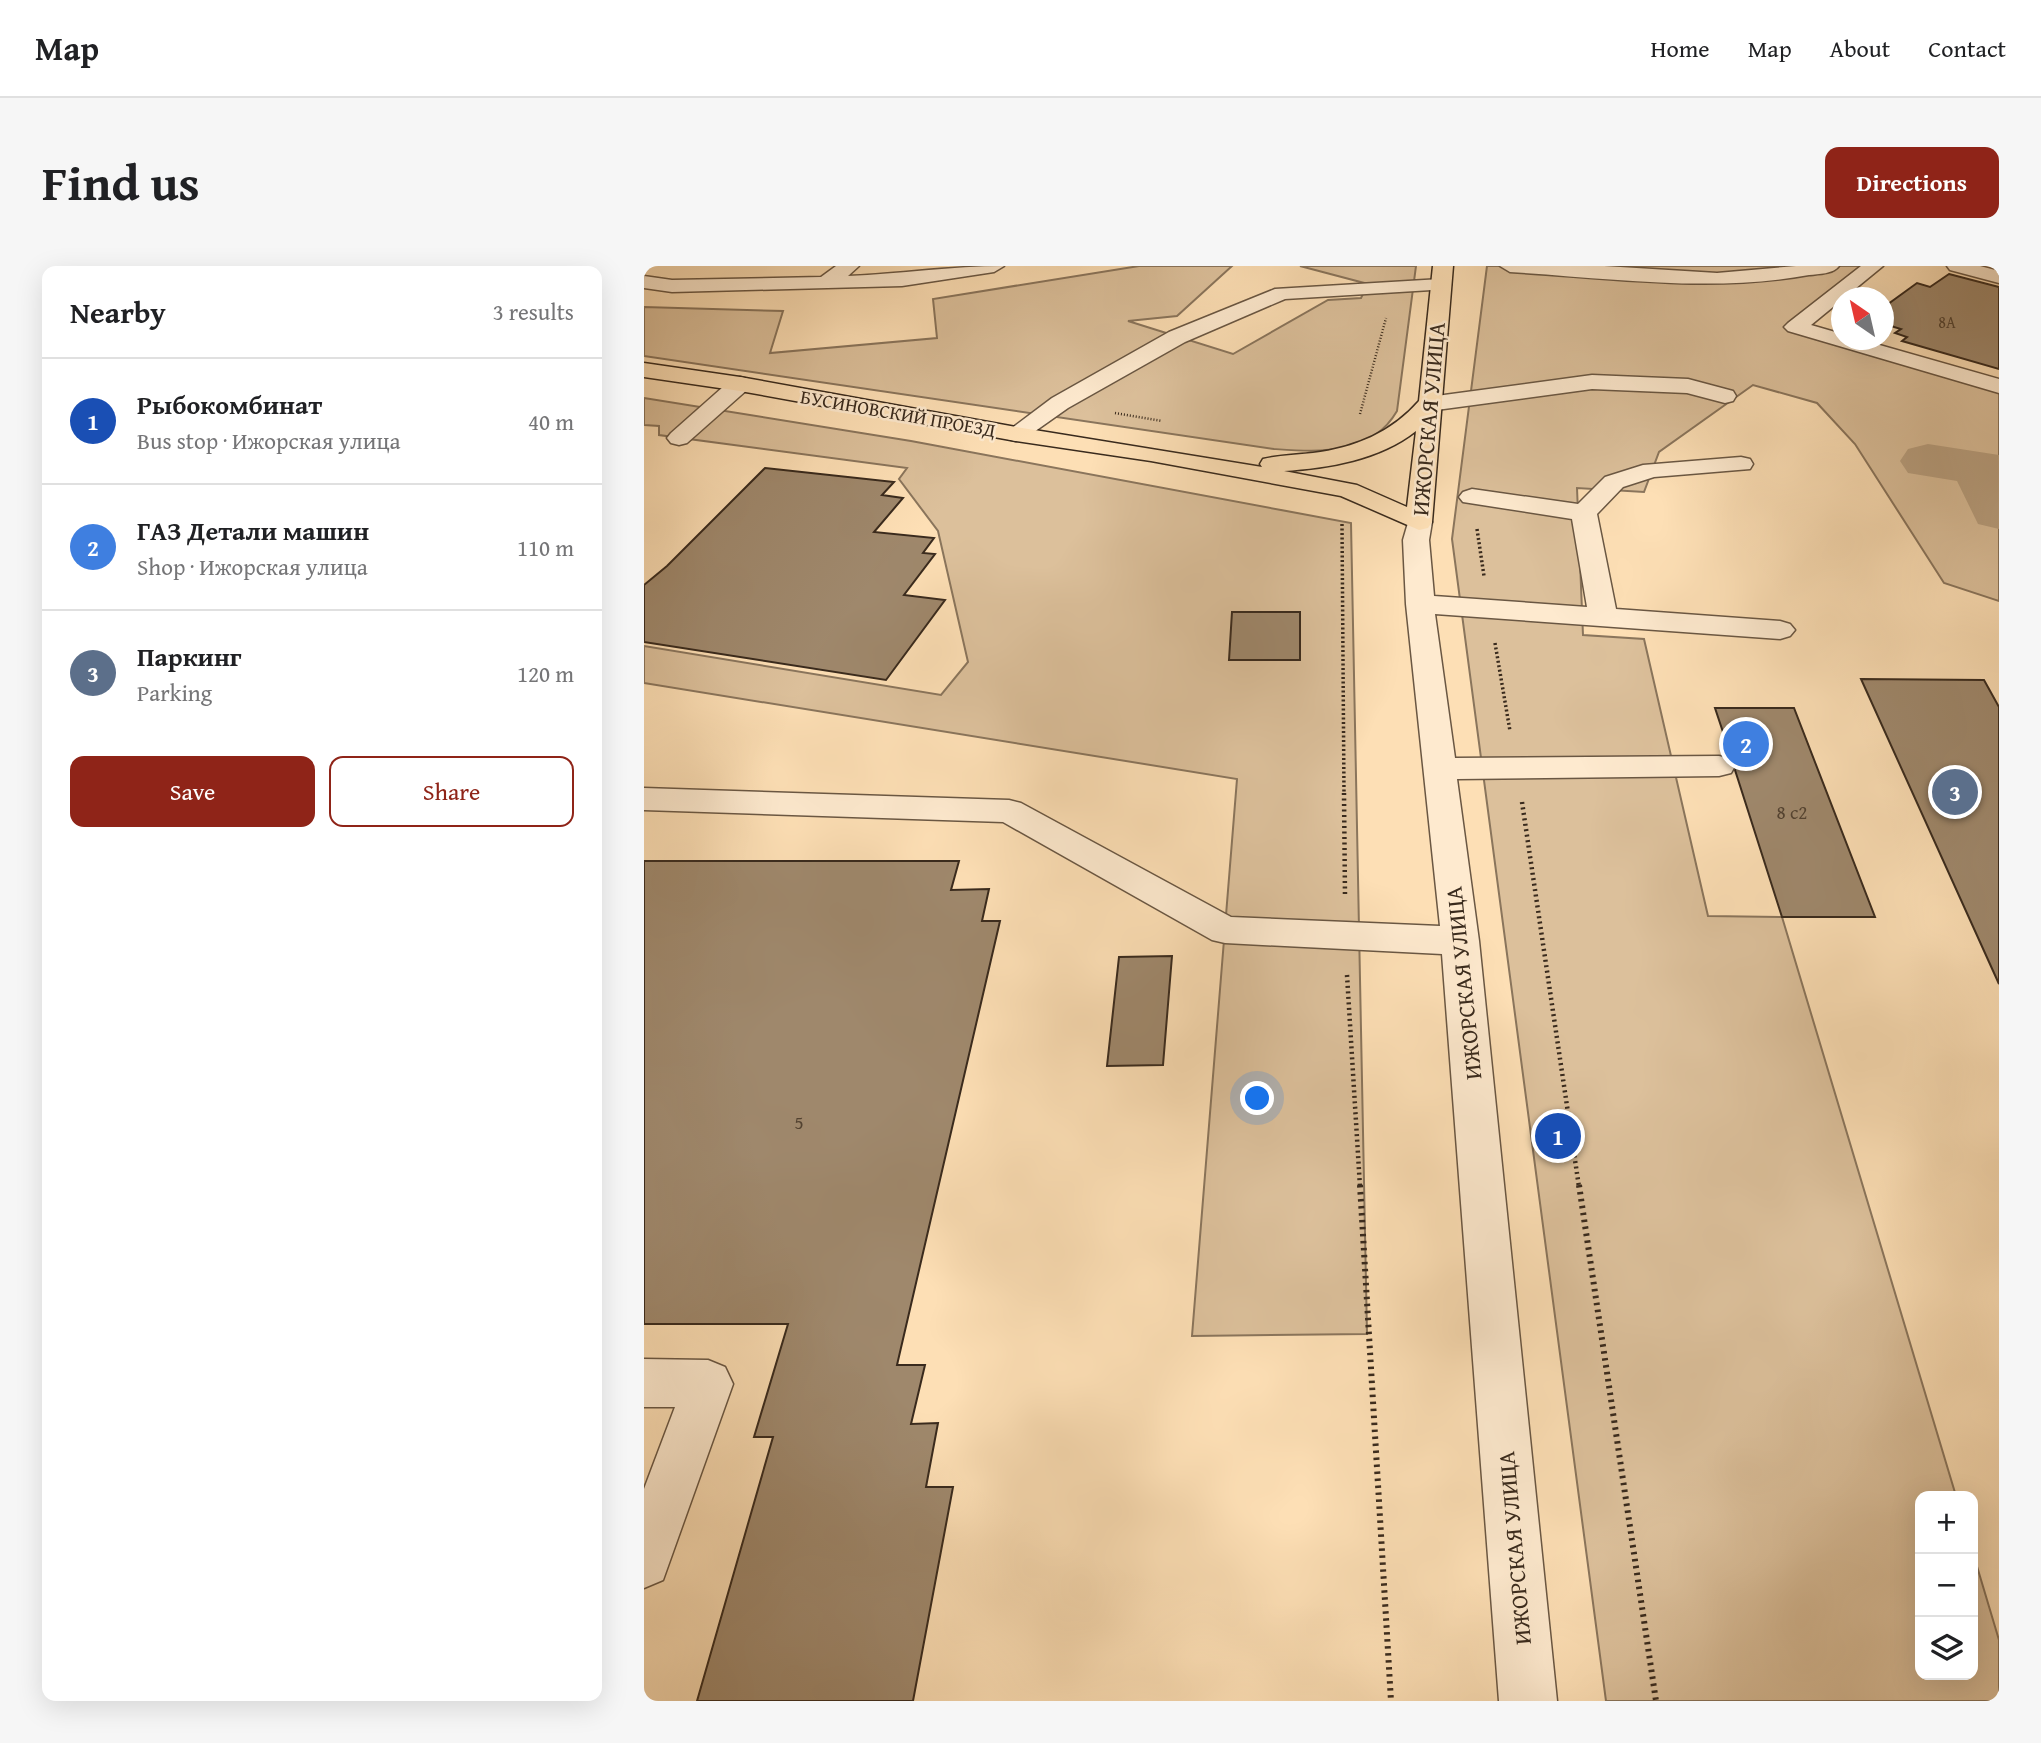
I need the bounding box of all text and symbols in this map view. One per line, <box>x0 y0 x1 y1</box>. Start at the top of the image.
text: Map <box>35 24 99 72</box>
text: Home <box>1651 31 1710 66</box>
text: Map <box>1748 31 1792 66</box>
text: About <box>1830 31 1890 66</box>
text: Contact <box>1928 31 2006 66</box>
text: Find us <box>42 146 200 218</box>
button: Directions <box>1825 147 1999 218</box>
north arrow <box>1831 287 1894 350</box>
text: Nearby <box>70 290 166 334</box>
text: 3 results <box>493 295 574 328</box>
house number: 8А <box>1938 310 1956 334</box>
street label: ИЖОРСКАЯ УЛИЦА <box>1403 321 1453 517</box>
street label: БУСИНОВСКИЙ ПРОЕЗД <box>798 382 998 444</box>
text: Рыбокомбинат <box>137 385 322 424</box>
text: 1 <box>87 405 99 438</box>
text: 40 m <box>528 405 574 438</box>
text: Bus stop · Ижорская улица <box>137 424 401 457</box>
text: ГАЗ Детали машин <box>137 511 369 550</box>
text: 2 <box>87 531 99 564</box>
text: 110 m <box>517 531 574 564</box>
text: Shop · Ижорская улица <box>137 550 368 583</box>
text: Паркинг <box>137 637 241 676</box>
text: 3 <box>87 657 99 690</box>
text: 120 m <box>517 657 574 690</box>
text: Parking <box>137 676 212 709</box>
pin: 2 <box>1723 718 1769 770</box>
button: Save <box>70 756 315 827</box>
button: Share <box>329 756 574 827</box>
pin: 3 <box>1932 766 1978 818</box>
house number: 8 с2 <box>1777 798 1807 826</box>
street label: ИЖОРСКАЯ УЛИЦА <box>1436 885 1490 1081</box>
your location <box>1240 1081 1274 1115</box>
house number: 5 <box>794 1108 804 1136</box>
pin: 1 <box>1535 1110 1581 1162</box>
street label: ИЖОРСКАЯ УЛИЦА <box>1489 1450 1539 1646</box>
map controls <box>1915 1491 1978 1680</box>
button: + <box>1915 1491 1978 1554</box>
button: − <box>1915 1554 1978 1617</box>
button: layers <box>1915 1617 1978 1680</box>

